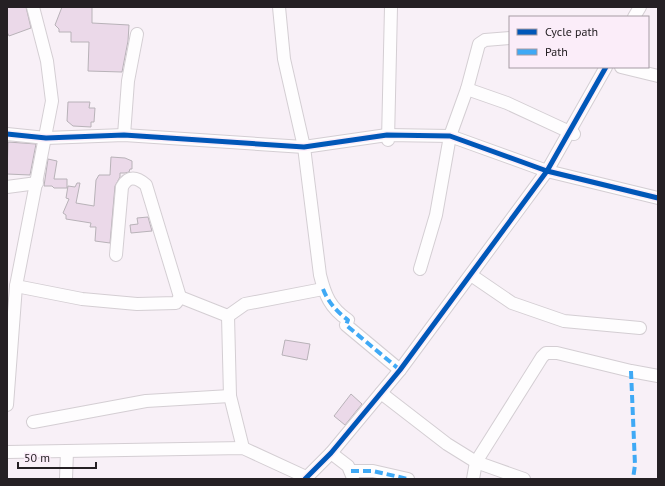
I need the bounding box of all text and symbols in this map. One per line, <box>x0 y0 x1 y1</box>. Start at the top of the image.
legend <box>509 16 649 68</box>
text: Cycle path <box>545 24 598 39</box>
text: Path <box>545 44 568 59</box>
scale bar <box>18 444 96 470</box>
text: 50 m <box>24 450 50 465</box>

